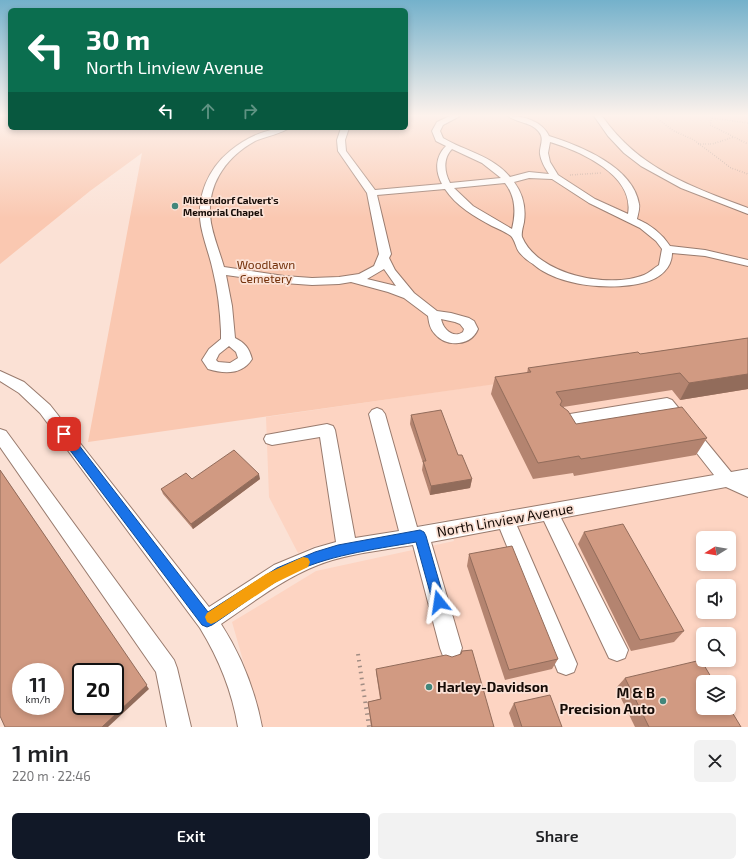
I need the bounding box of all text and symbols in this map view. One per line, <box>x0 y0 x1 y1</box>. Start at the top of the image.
text: 30 m <box>86 22 150 56</box>
icon: left <box>20 24 72 76</box>
text: North Linview Avenue <box>86 56 264 78</box>
icon: left <box>155 100 177 122</box>
icon: ahead <box>197 100 219 122</box>
icon: right <box>239 100 261 122</box>
place label: Mittendorf Calvert's Memorial Chapel <box>183 194 279 218</box>
marker: Mittendorf Calvert's Memorial Chapel <box>170 201 180 211</box>
park label: Woodlawn Cemetery <box>237 257 295 285</box>
pin <box>47 417 81 451</box>
icon: arrive <box>53 423 75 445</box>
street label: North Linview Avenue <box>435 499 574 540</box>
north arrow <box>696 531 736 571</box>
map controls <box>696 531 736 715</box>
button: sound <box>696 579 736 619</box>
position arrow <box>418 581 460 623</box>
button: search <box>696 627 736 667</box>
speed limit sign: 20 <box>72 663 124 715</box>
text: 11 <box>29 672 47 696</box>
button: layers <box>696 675 736 715</box>
place label: Harley-Davidson <box>437 678 548 695</box>
marker: Harley-Davidson <box>424 682 434 692</box>
place label: M & B Precision Auto <box>559 684 655 717</box>
text: km/h <box>26 693 50 705</box>
marker: M & B Precision Auto <box>658 696 668 706</box>
text: 1 min <box>12 738 69 767</box>
button: close <box>694 740 736 782</box>
text: 220 m · 22:46 <box>12 768 91 784</box>
button: Exit <box>12 813 370 859</box>
button: Share <box>378 813 736 859</box>

